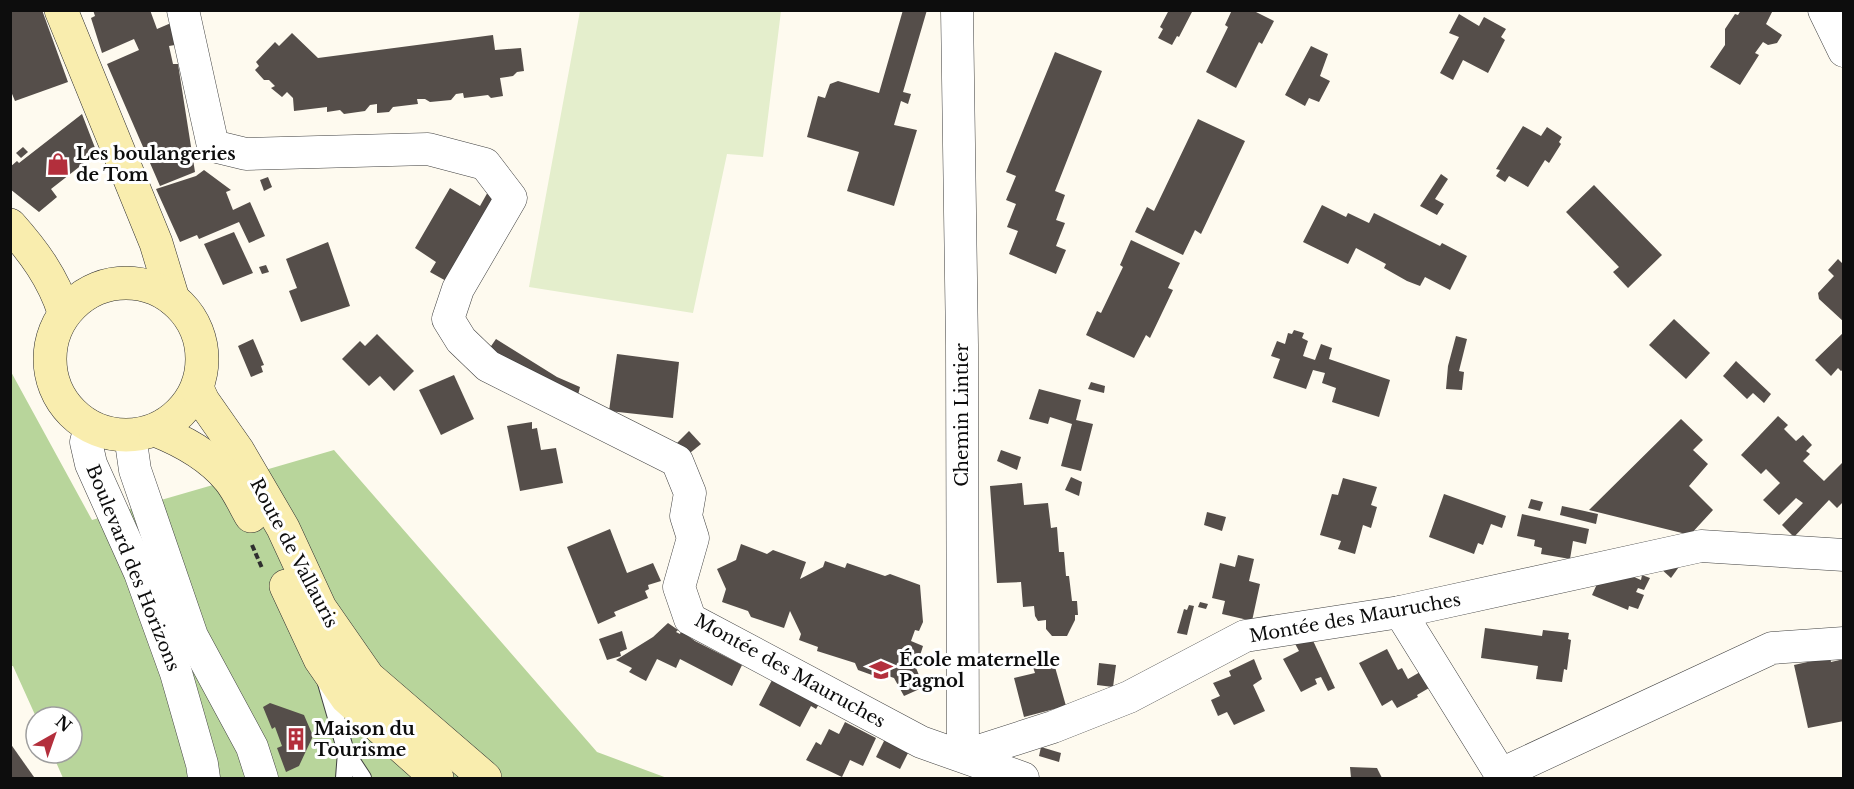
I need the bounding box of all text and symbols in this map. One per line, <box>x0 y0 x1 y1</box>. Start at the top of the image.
place label: Les boulangeries de Tom <box>76 143 236 186</box>
shop icon: Les boulangeries de Tom <box>45 151 71 177</box>
street label: Chemin Lintier <box>951 343 973 487</box>
street label: Boulevard des Horizons <box>81 461 185 675</box>
street label: Route de Vallauris <box>245 475 343 631</box>
street label: Montée des Mauruches <box>1247 589 1463 647</box>
street label: Montée des Mauruches <box>691 609 889 733</box>
place label: École maternelle Pagnol <box>899 648 1060 692</box>
school or university icon: École maternelle Pagnol <box>868 657 894 683</box>
north arrow <box>24 705 84 765</box>
text: N <box>51 711 76 736</box>
place label: Maison du Tourisme <box>314 718 415 761</box>
building icon: Maison du Tourisme <box>283 726 309 752</box>

